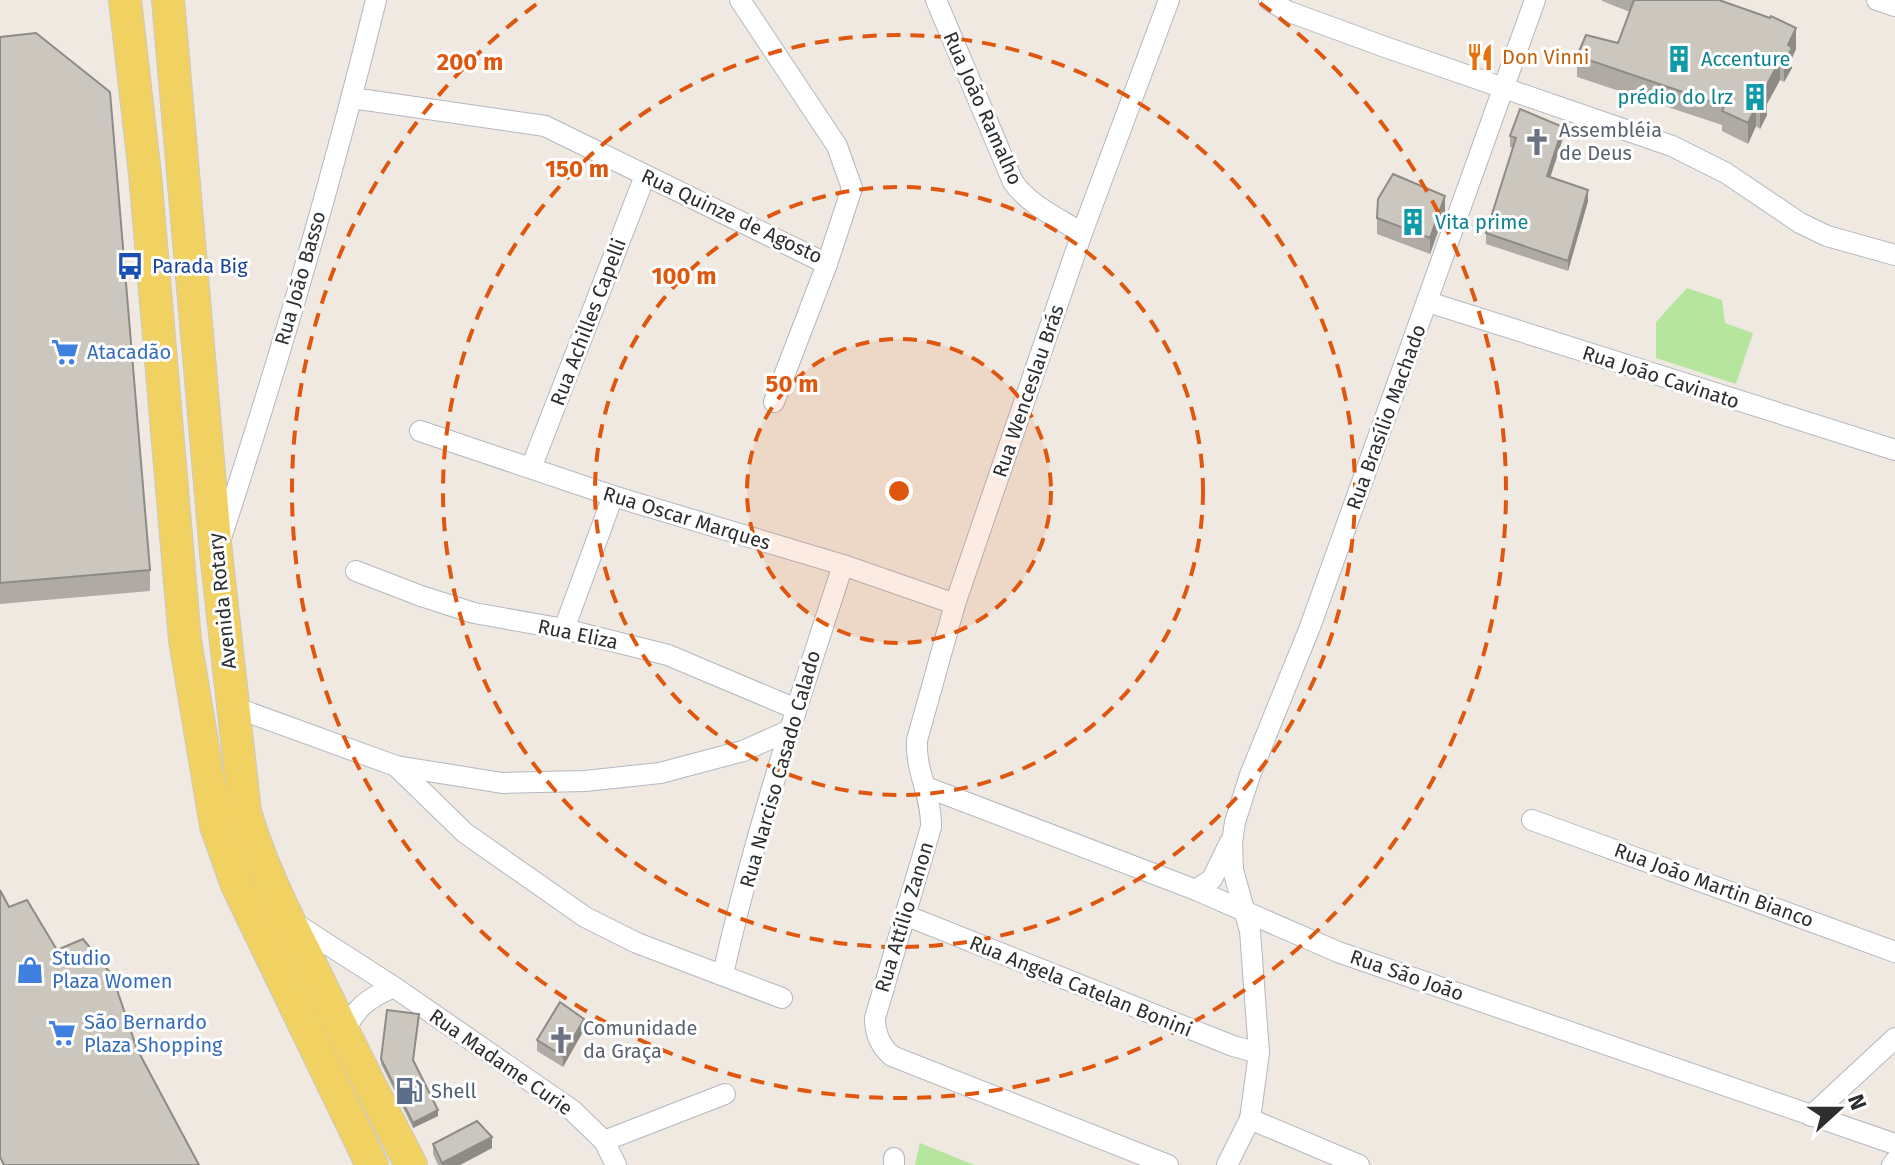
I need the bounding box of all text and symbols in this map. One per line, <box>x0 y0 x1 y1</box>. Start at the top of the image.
street label: Rua João Ramalho <box>938 28 1028 188</box>
restaurant icon: Don Vinni <box>1465 42 1495 72</box>
building icon: Accenture <box>1664 44 1694 74</box>
place label: Don Vinni <box>1502 45 1589 69</box>
place label: Accenture <box>1701 47 1790 71</box>
text: 200 m <box>437 48 503 76</box>
building icon: prédio do lrz <box>1740 82 1770 112</box>
place label: prédio do lrz <box>1617 85 1733 109</box>
place label: Assembléia de Deus <box>1559 118 1662 165</box>
church icon: Assembléia de Deus <box>1522 127 1552 157</box>
text: 150 m <box>545 155 609 183</box>
street label: Rua Quinze de Agosto <box>638 164 826 268</box>
building icon: Vita prime <box>1398 207 1428 237</box>
street label: Rua João Basso <box>269 208 331 348</box>
place label: Vita prime <box>1435 210 1528 234</box>
street label: Rua Achilles Capelli <box>545 235 631 409</box>
bus stop icon: Parada Big <box>115 251 145 281</box>
place label: Parada Big <box>152 254 248 278</box>
text: 100 m <box>651 262 717 290</box>
street label: Rua Wenceslau Brás <box>987 302 1069 480</box>
street label: Rua Brasílio Machado <box>1341 321 1431 513</box>
supermarket icon: Atacadão <box>50 337 80 367</box>
place label: Atacadão <box>87 340 171 364</box>
street label: Rua João Cavinato <box>1579 340 1743 414</box>
text: 50 m <box>766 370 818 398</box>
centre of rings <box>885 477 913 505</box>
street label: Rua Oscar Marques <box>600 481 774 555</box>
street label: Avenida Rotary <box>203 532 241 670</box>
street label: Rua Eliza <box>536 614 620 654</box>
street label: Rua Narciso Casado Calado <box>735 648 825 890</box>
street label: Rua João Martin Bianco <box>1611 838 1817 932</box>
street label: Rua Attílio Zanon <box>870 839 938 995</box>
street label: Rua Angela Catelan Bonini <box>966 930 1196 1042</box>
street label: Rua São João <box>1347 944 1467 1006</box>
place label: Studio Plaza Women <box>52 946 172 993</box>
shop icon: Studio Plaza Women <box>15 955 45 985</box>
street label: Rua Madame Curie <box>425 1004 577 1120</box>
place label: São Bernardo Plaza Shopping <box>84 1010 223 1057</box>
place label: Comunidade da Graça <box>583 1016 697 1064</box>
supermarket icon: São Bernardo Plaza Shopping <box>47 1018 77 1048</box>
church icon: Comunidade da Graça <box>546 1025 576 1055</box>
north arrow <box>1799 1069 1879 1149</box>
fuel station icon: Shell <box>394 1076 424 1106</box>
place label: Shell <box>431 1079 476 1103</box>
text: N <box>1842 1090 1872 1114</box>

